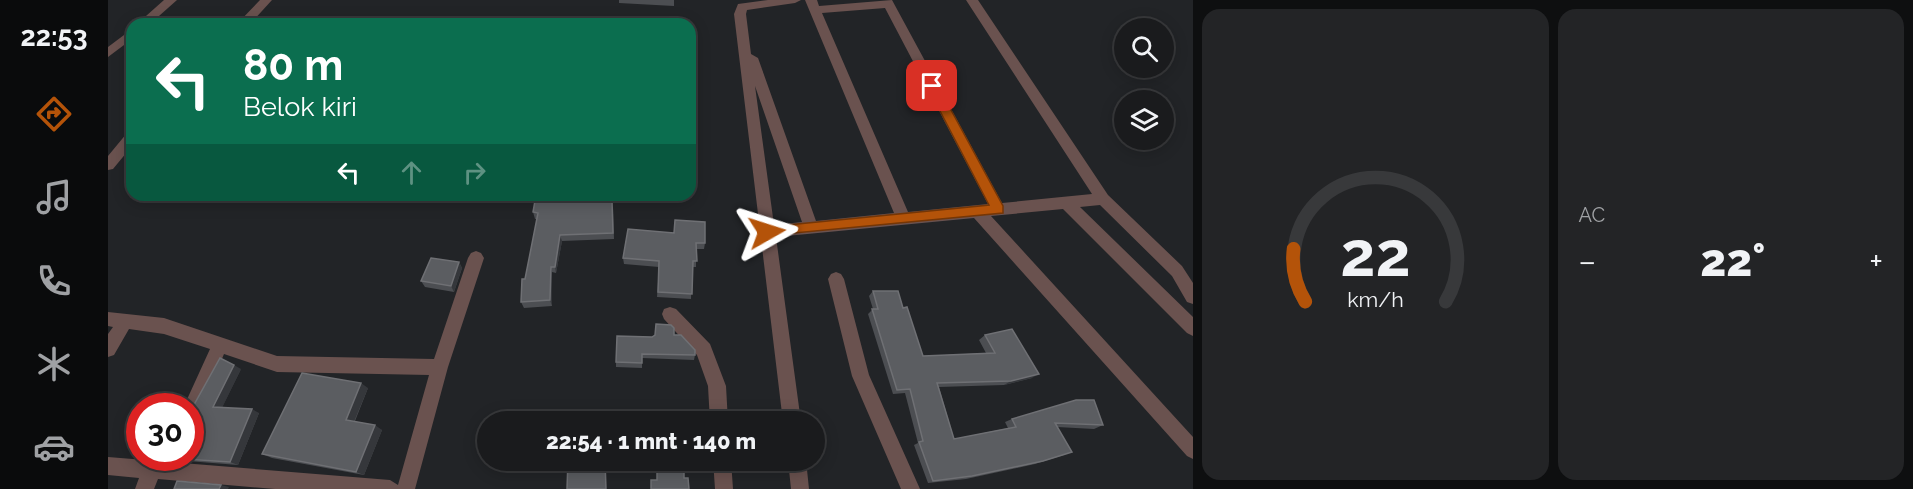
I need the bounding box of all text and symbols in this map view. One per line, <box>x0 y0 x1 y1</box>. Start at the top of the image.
map controls <box>1114 18 1174 150</box>
button: search <box>1114 18 1174 78</box>
text: 22:53 <box>20 21 88 52</box>
text: 80 m <box>243 41 343 90</box>
icon: left <box>144 42 222 120</box>
pin <box>906 60 957 111</box>
icon: arrive <box>915 69 948 102</box>
button: layers <box>1114 90 1174 150</box>
text: Belok kiri <box>243 91 357 122</box>
icon: directions <box>33 93 75 135</box>
icon: left <box>332 156 365 189</box>
icon: ahead <box>395 156 428 189</box>
icon: right <box>458 156 491 189</box>
icon: music <box>33 176 75 218</box>
position arrow <box>735 200 799 264</box>
text: AC <box>1579 203 1605 227</box>
text: 22 <box>1340 217 1410 291</box>
text: 22° <box>1700 234 1765 287</box>
text: − <box>1579 242 1596 281</box>
text: + <box>1869 242 1883 281</box>
icon: phone <box>33 260 75 302</box>
text: km/h <box>1347 287 1404 312</box>
icon: climate <box>33 343 75 385</box>
speed limit sign: 30 <box>126 393 204 471</box>
icon: car <box>33 426 75 468</box>
text: 22:54 · 1 mnt · 140 m <box>546 428 756 454</box>

